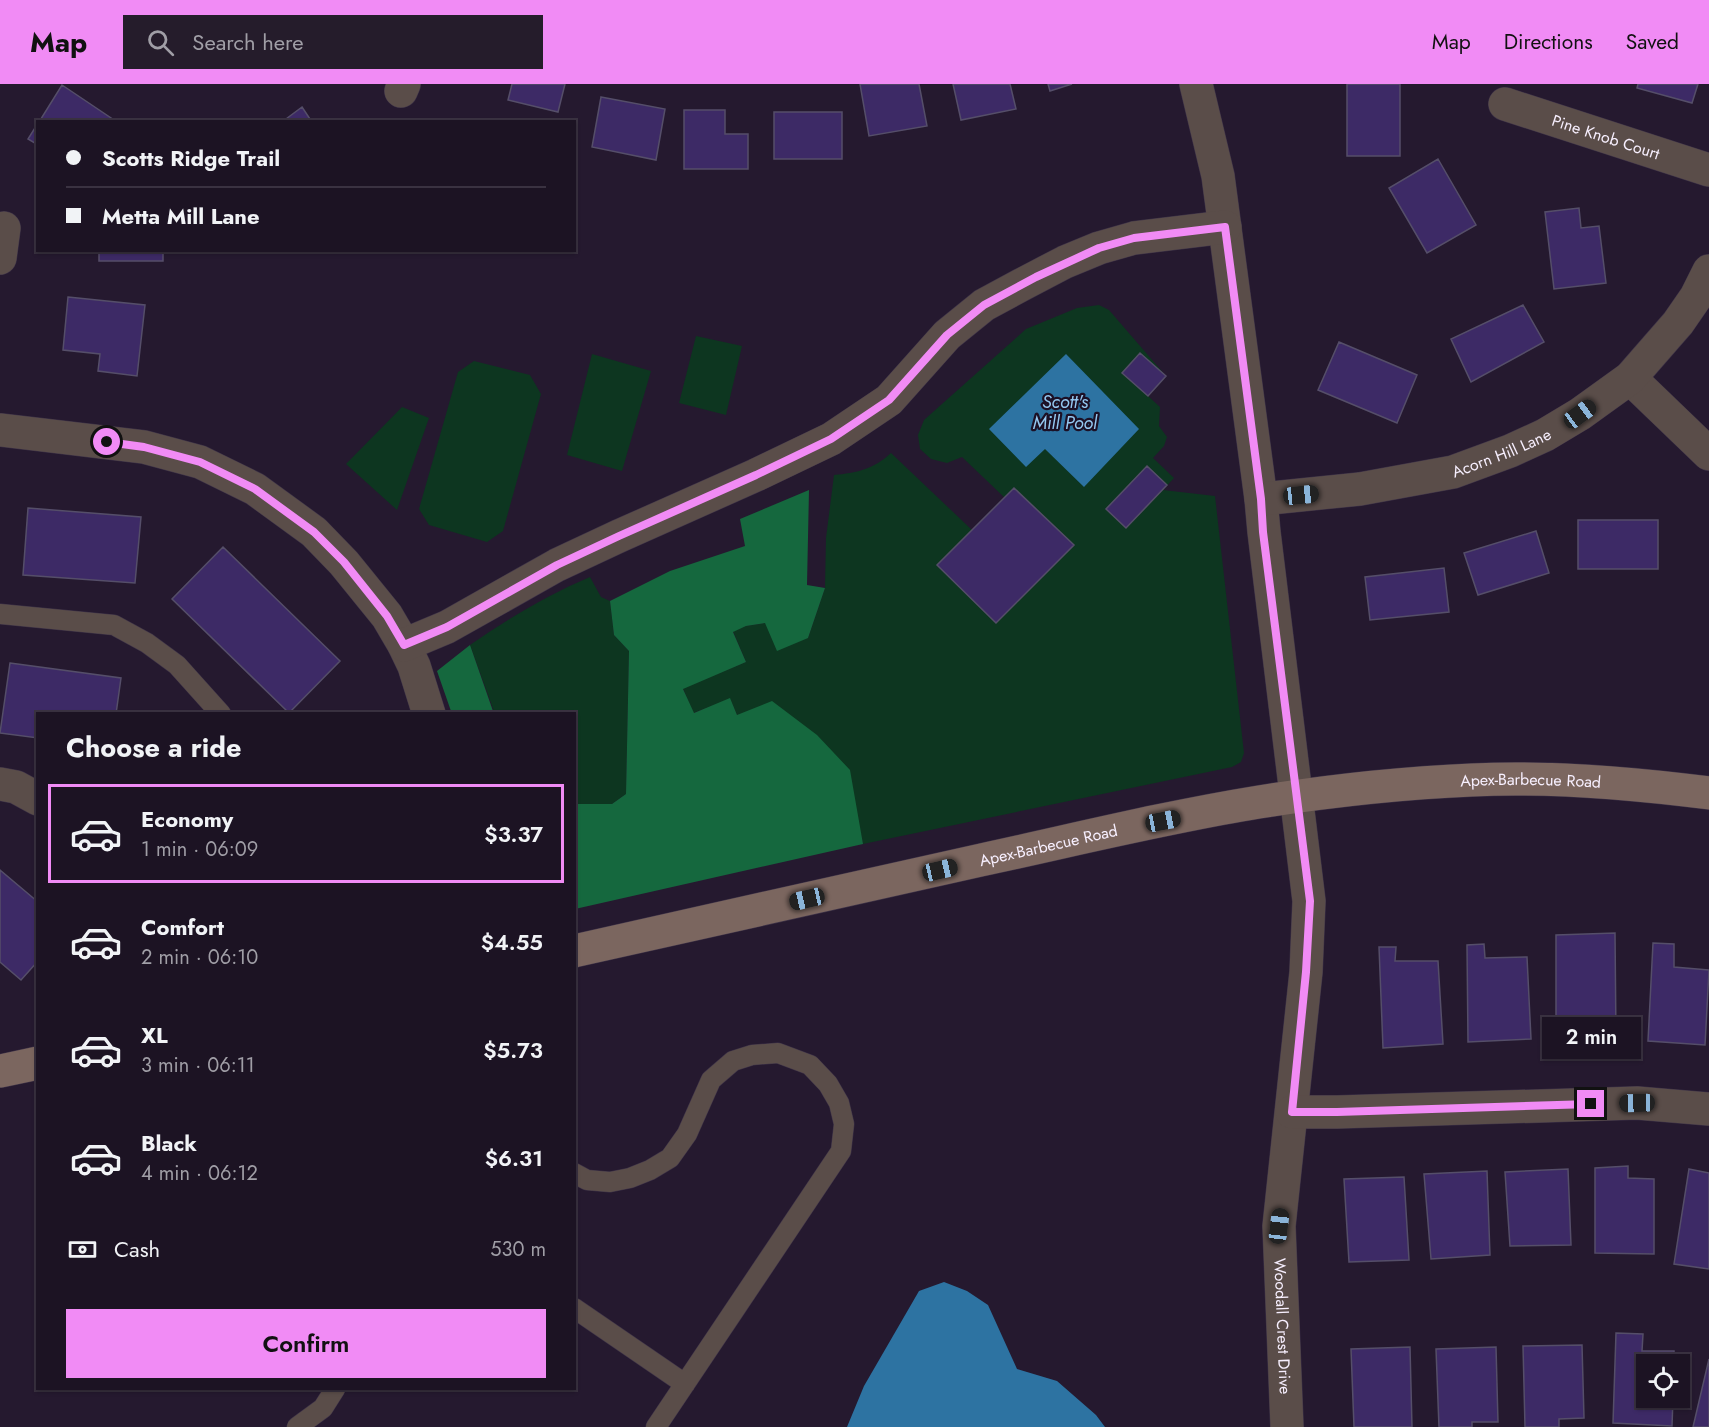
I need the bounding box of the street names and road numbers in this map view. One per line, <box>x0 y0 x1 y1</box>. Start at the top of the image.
street label: Pine Knob Court <box>1549 108 1663 165</box>
street label: Acorn Hill Lane <box>1448 422 1555 483</box>
street label: Apex-Barbecue Road <box>1460 767 1602 793</box>
street label: Apex-Barbecue Road <box>977 819 1120 872</box>
street label: Woodall Crest Drive <box>1269 1258 1297 1395</box>

